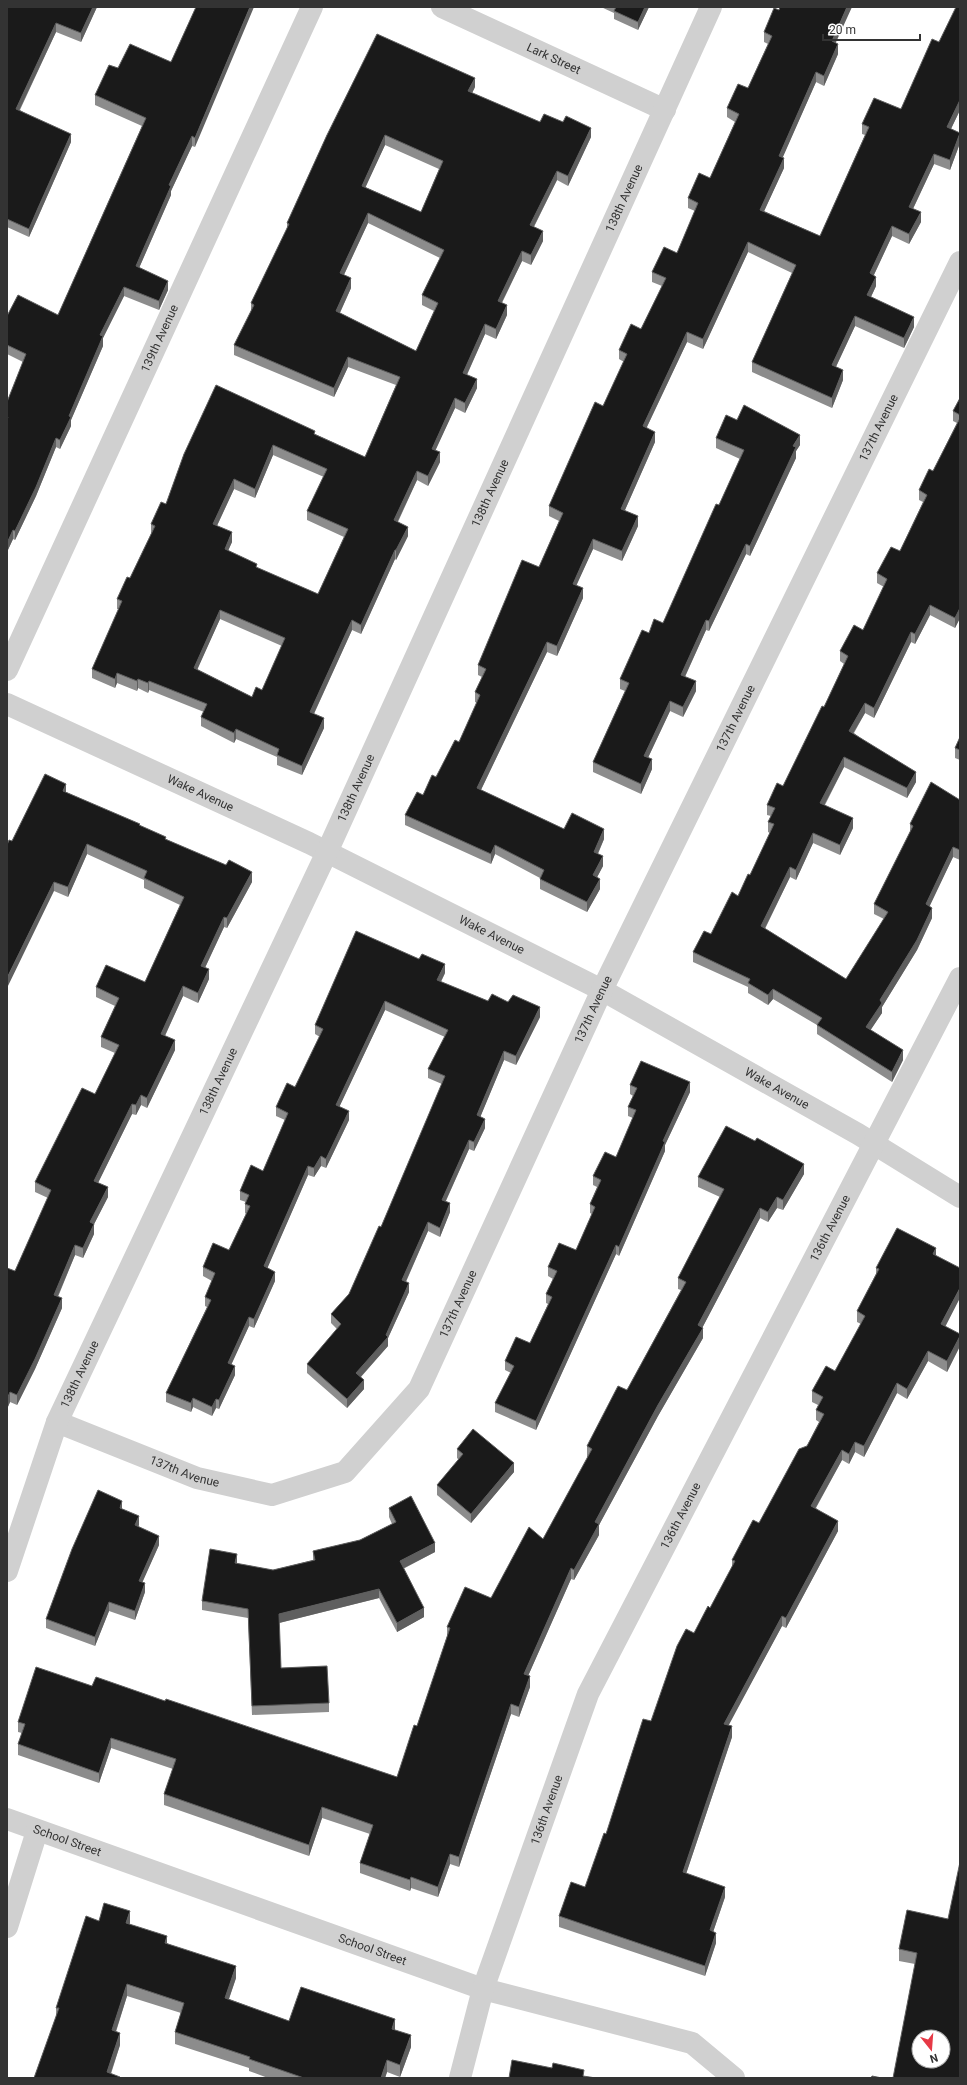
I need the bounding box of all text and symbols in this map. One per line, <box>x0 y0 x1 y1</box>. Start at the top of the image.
scale bar <box>823 16 920 42</box>
text: 20 m <box>829 23 856 37</box>
street label: Lark Street <box>524 40 583 77</box>
street label: 138th Avenue <box>603 162 646 234</box>
street label: 139th Avenue <box>138 302 181 375</box>
street label: 137th Avenue <box>856 392 901 464</box>
street label: 138th Avenue <box>469 457 512 529</box>
street label: 137th Avenue <box>713 683 758 754</box>
street label: 138th Avenue <box>335 752 378 824</box>
street label: Wake Avenue <box>165 772 236 814</box>
street label: Wake Avenue <box>457 912 527 957</box>
street label: 137th Avenue <box>571 973 615 1046</box>
street label: 138th Avenue <box>196 1045 240 1117</box>
street label: Wake Avenue <box>742 1065 812 1112</box>
street label: 136th Avenue <box>807 1193 853 1264</box>
street label: 137th Avenue <box>436 1268 480 1340</box>
street label: 138th Avenue <box>58 1338 102 1410</box>
street label: 137th Avenue <box>148 1453 221 1490</box>
street label: 136th Avenue <box>658 1480 704 1551</box>
street label: 136th Avenue <box>528 1773 566 1847</box>
street label: School Street <box>31 1822 103 1859</box>
street label: School Street <box>336 1931 408 1968</box>
north arrow <box>911 2029 951 2069</box>
text: N <box>928 2051 939 2066</box>

